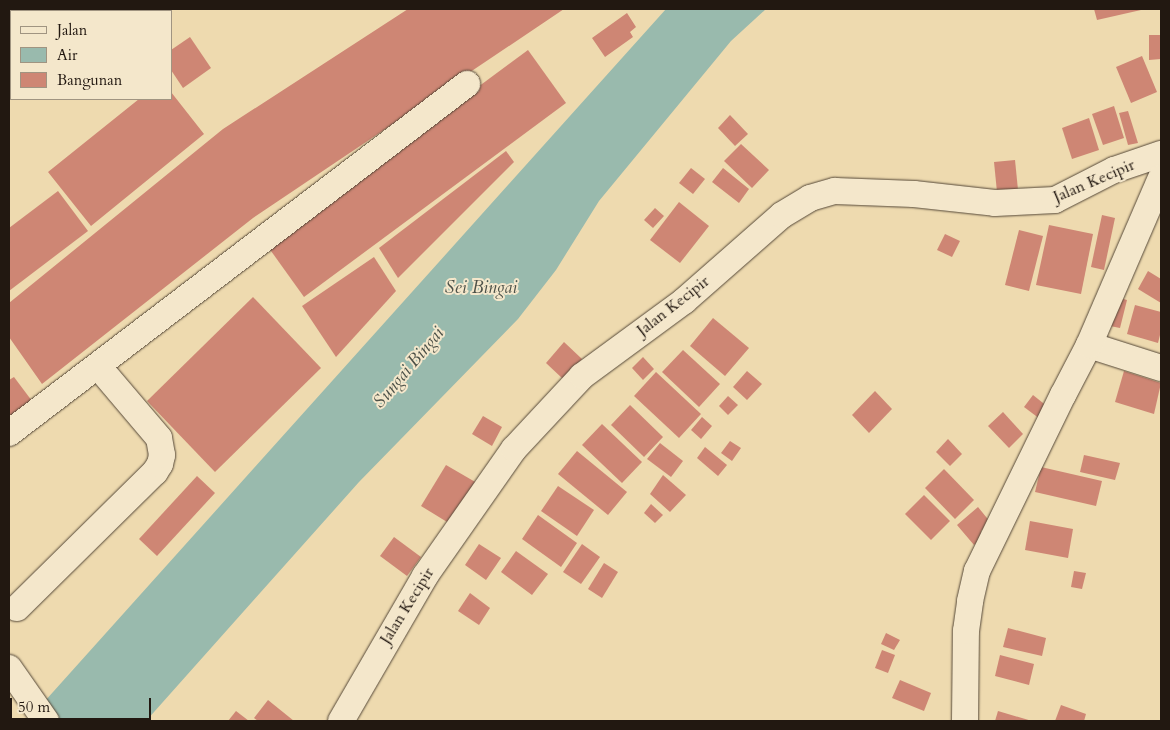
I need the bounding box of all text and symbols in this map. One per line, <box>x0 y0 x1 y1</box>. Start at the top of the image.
legend <box>10 10 172 100</box>
text: Jalan <box>57 20 87 40</box>
text: Air <box>57 45 77 65</box>
text: Bangunan <box>57 70 122 90</box>
street label: Jalan Kecipir <box>1050 155 1138 207</box>
street label: Jalan Kecipir <box>633 272 713 340</box>
water label: Sei Bingai <box>445 277 517 299</box>
water label: Sungai Bingai <box>369 323 449 413</box>
street label: Jalan Kecipir <box>376 564 438 648</box>
scale bar <box>12 688 154 720</box>
text: 50 m <box>18 697 50 717</box>

